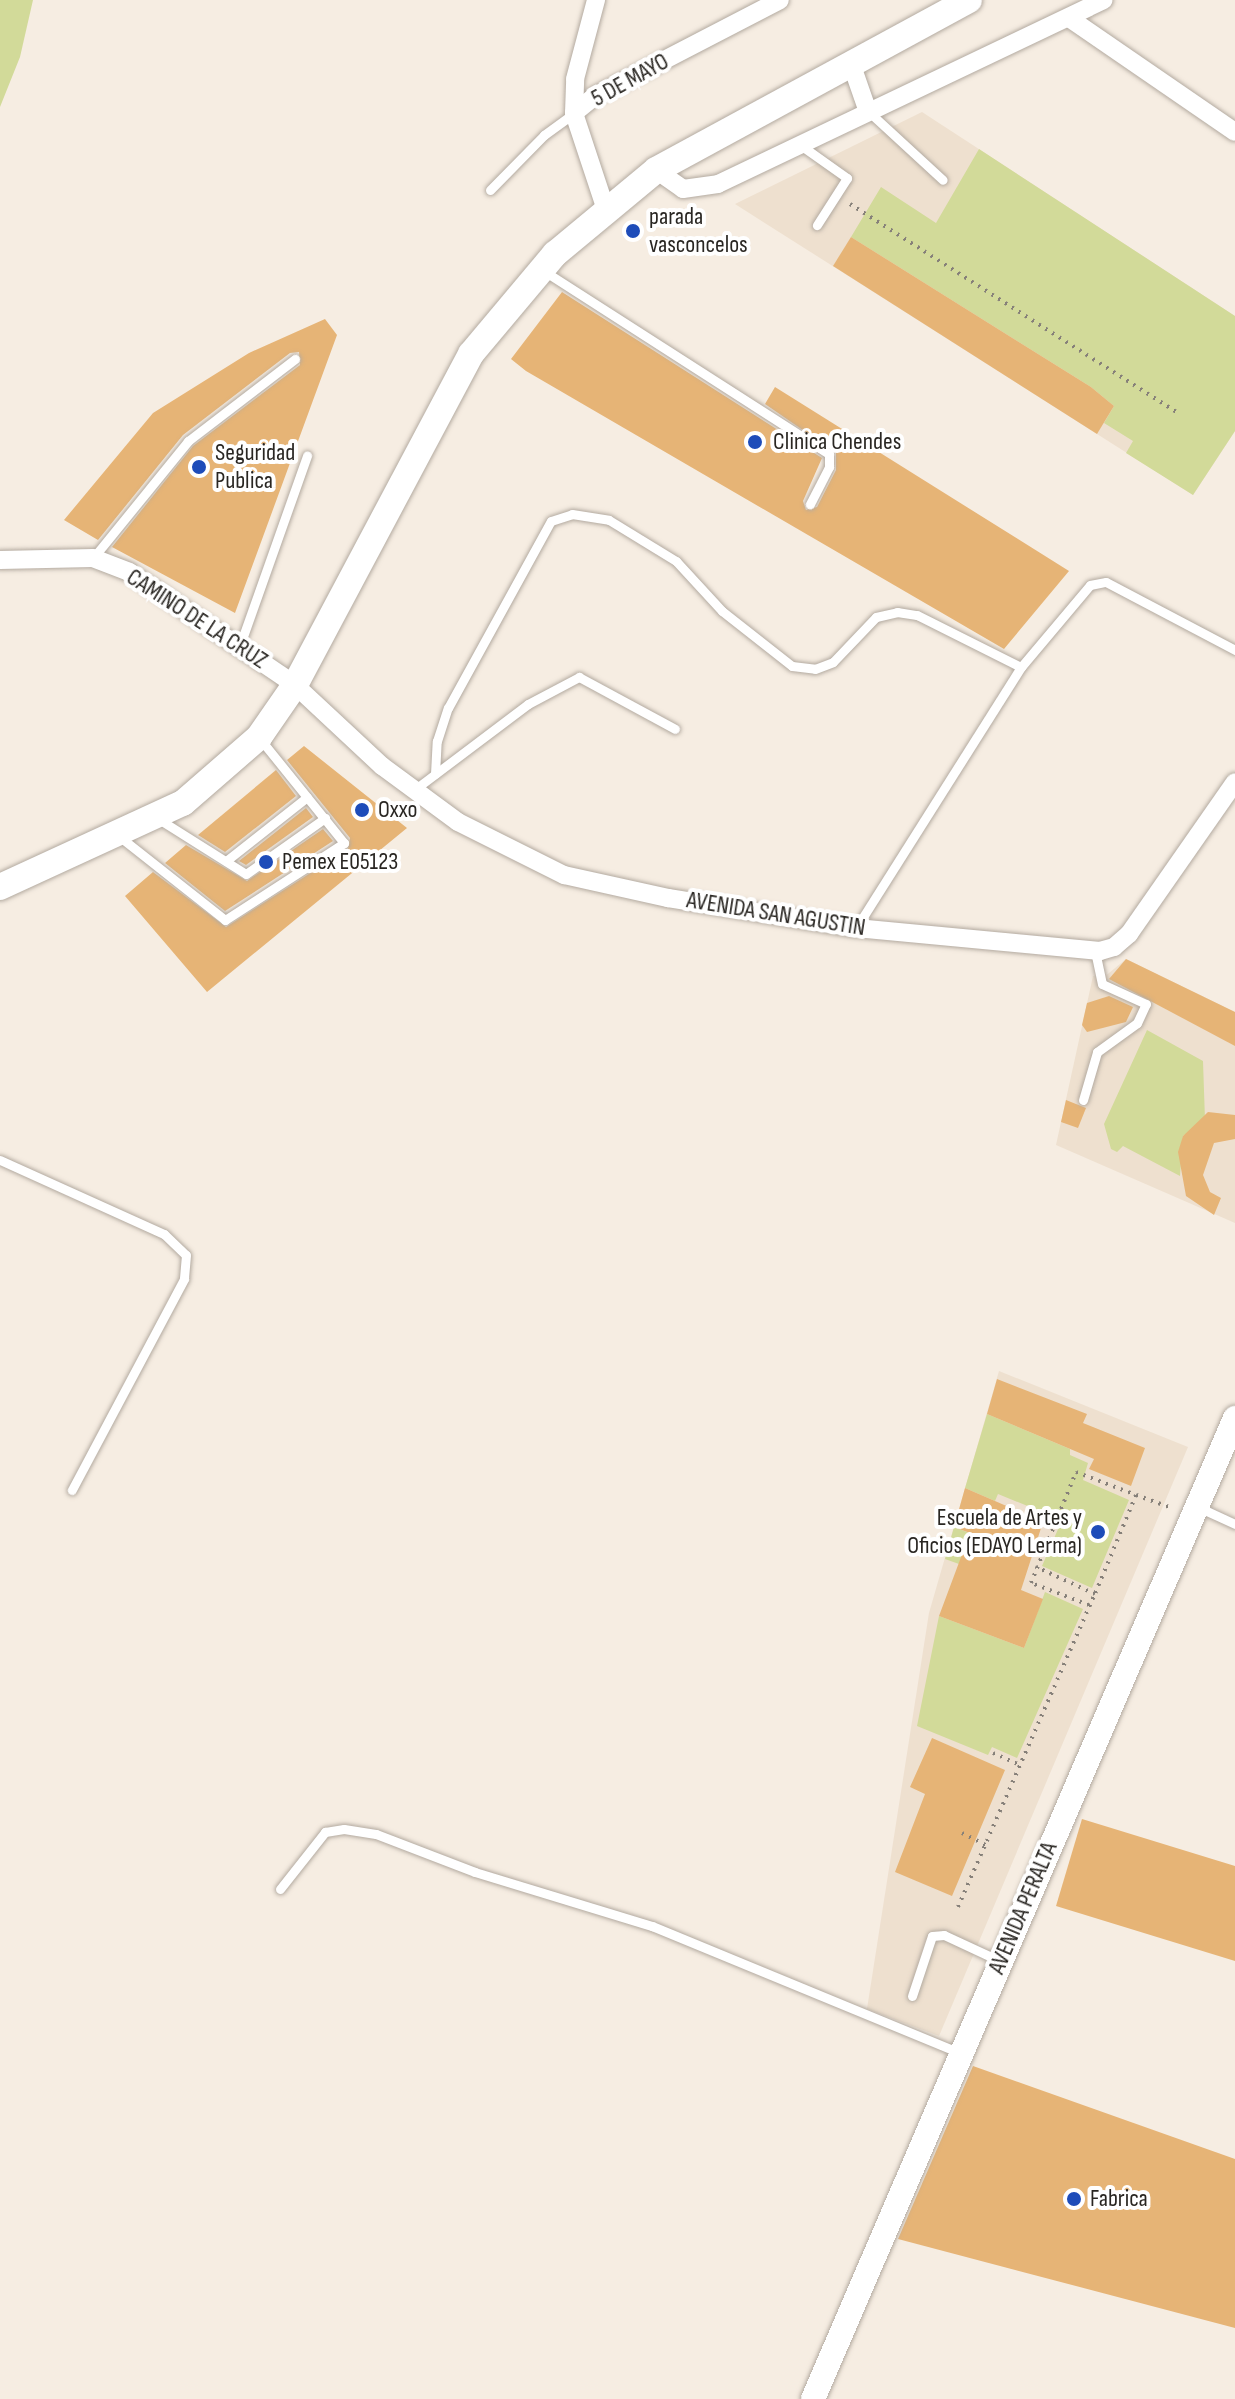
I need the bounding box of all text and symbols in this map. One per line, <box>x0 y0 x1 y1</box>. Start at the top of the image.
street label: 5 DE MAYO <box>586 47 674 113</box>
place label: parada vasconcelos <box>649 203 748 259</box>
marker: parada vasconcelos <box>624 222 642 240</box>
place label: Clinica Chendes <box>773 428 901 456</box>
marker: Clinica Chendes <box>744 431 766 453</box>
place label: Seguridad Publica <box>215 439 295 495</box>
marker: Seguridad Publica <box>190 458 208 476</box>
street label: CAMINO DE LA CRUZ <box>121 563 273 675</box>
place label: Oxxo <box>378 796 417 824</box>
marker: Oxxo <box>353 801 371 819</box>
place label: Pemex E05123 <box>282 848 398 876</box>
marker: Pemex E05123 <box>257 853 275 871</box>
street label: AVENIDA SAN AGUSTIN <box>685 886 867 942</box>
place label: Escuela de Artes y Oficios (EDAYO Lerma) <box>907 1504 1082 1560</box>
marker: Escuela de Artes y Oficios (EDAYO Lerma) <box>1089 1523 1107 1541</box>
street label: AVENIDA PERALTA <box>982 1838 1064 1978</box>
place label: Fabrica <box>1090 2185 1148 2213</box>
marker: Fabrica <box>1065 2190 1083 2208</box>

